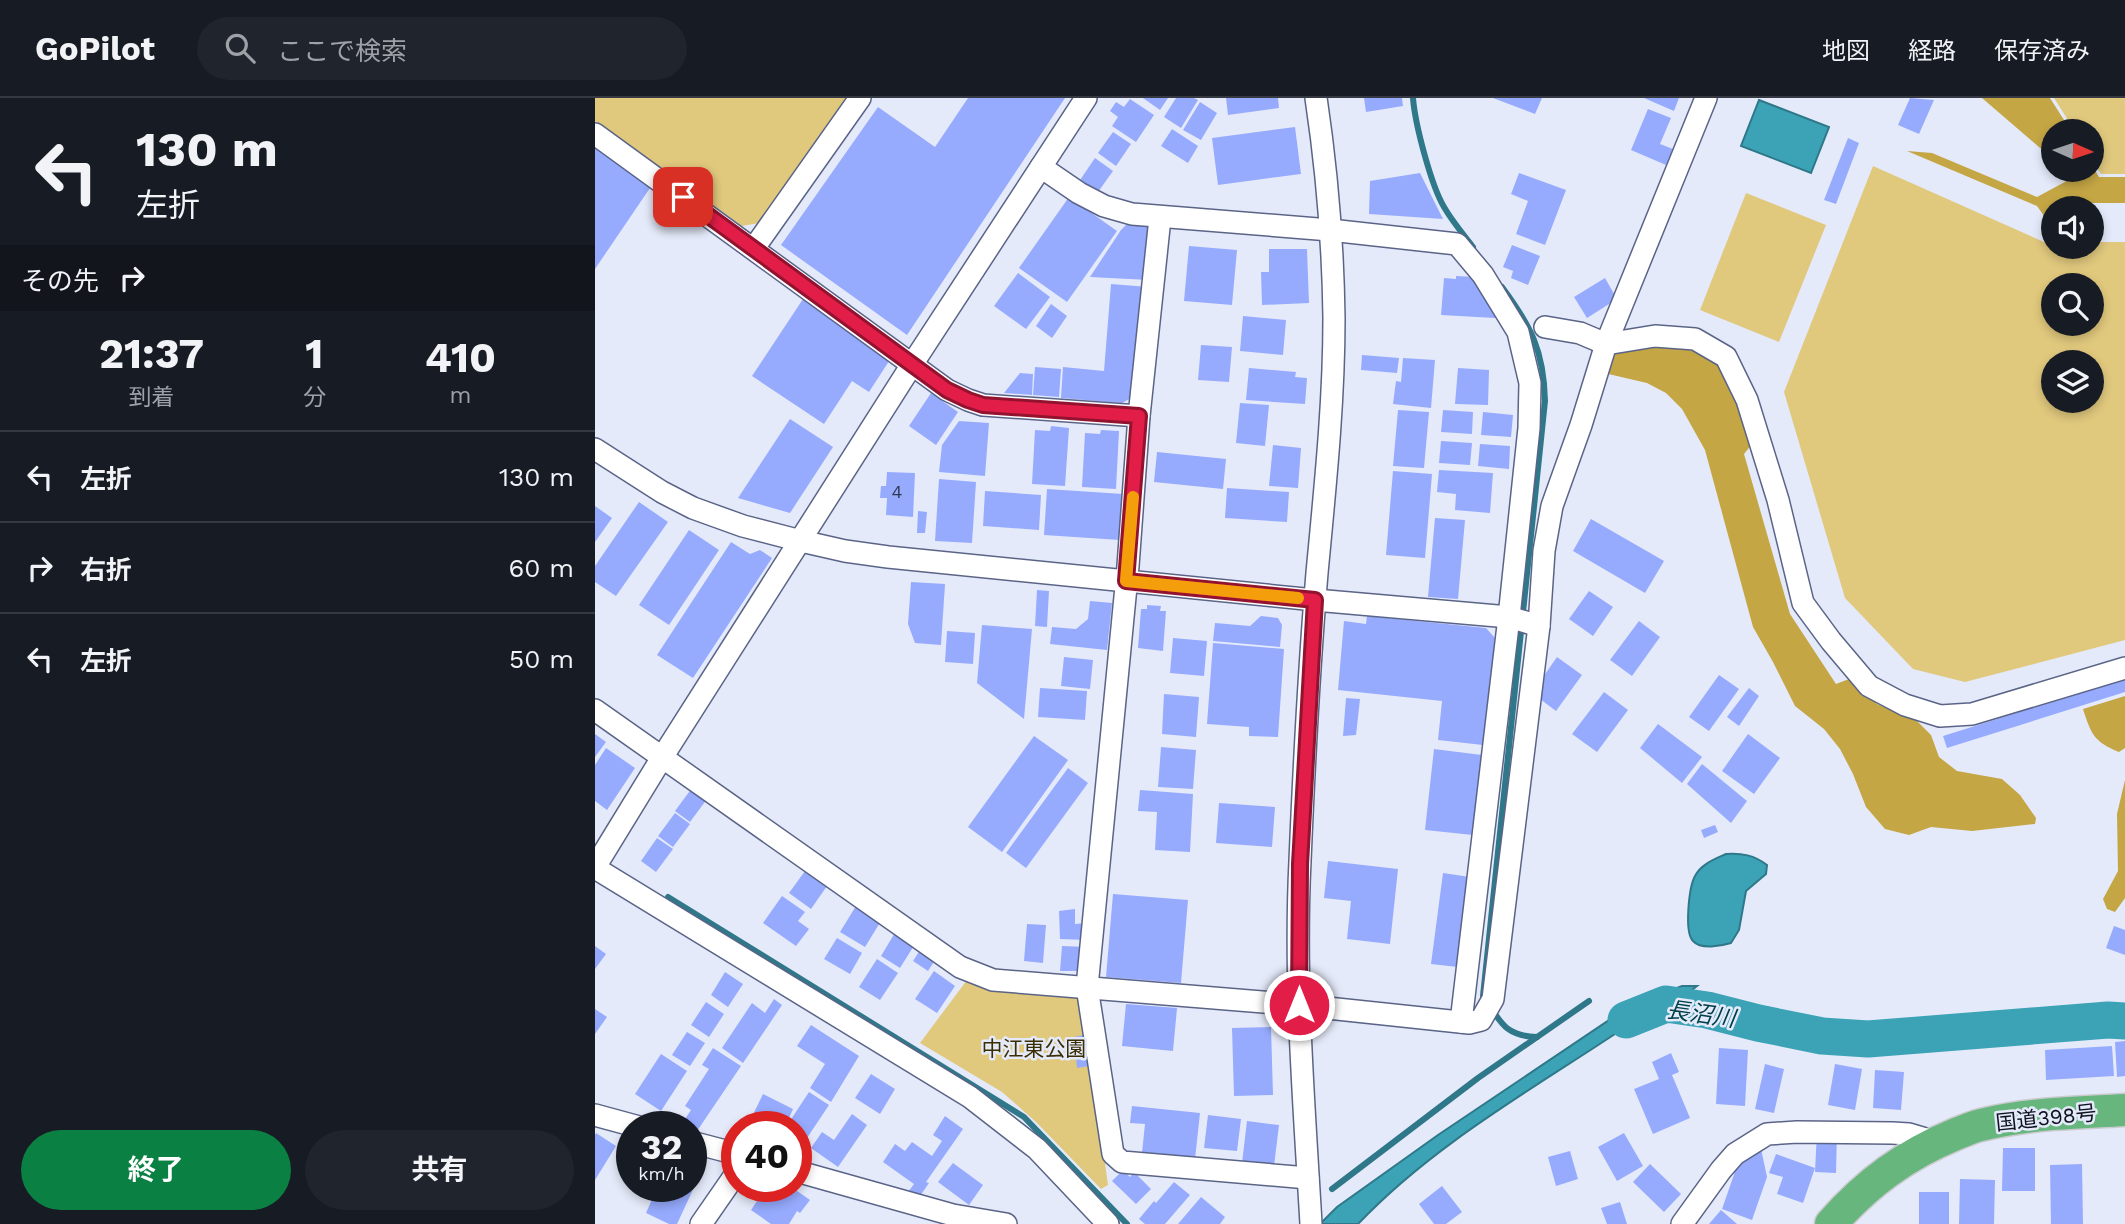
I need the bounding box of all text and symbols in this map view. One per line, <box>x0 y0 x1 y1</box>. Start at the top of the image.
search box <box>197 17 687 80</box>
text: GoPilot <box>35 29 155 68</box>
icon: search <box>221 29 259 67</box>
text: ここで検索 <box>277 36 407 66</box>
text: 地図 <box>1822 37 1870 65</box>
text: 経路 <box>1908 37 1956 65</box>
text: 保存済み <box>1994 37 2090 65</box>
north arrow <box>2041 119 2103 182</box>
map controls <box>2041 119 2104 413</box>
text: 130 m <box>136 120 278 178</box>
icon: left <box>21 126 112 217</box>
pin <box>653 167 713 227</box>
icon: arrive <box>664 178 702 216</box>
text: 左折 <box>136 186 200 224</box>
button: sound <box>2041 196 2104 259</box>
icon: right <box>113 259 151 297</box>
text: その先 <box>21 266 99 296</box>
button: search <box>2041 273 2104 336</box>
text: 21:37 <box>99 329 204 378</box>
text: 1 <box>305 329 323 378</box>
text: 410 <box>425 333 496 382</box>
button: layers <box>2041 350 2104 413</box>
text: m <box>449 382 471 409</box>
text: 到着 <box>128 384 174 411</box>
text: 分 <box>303 384 326 411</box>
icon: left <box>21 458 59 496</box>
text: 130 m <box>499 462 574 492</box>
text: 左折 <box>80 464 132 494</box>
house number: 4 <box>892 481 903 502</box>
icon: right <box>21 549 59 587</box>
text: 60 m <box>508 553 574 583</box>
text: 右折 <box>80 555 132 585</box>
icon: left <box>21 640 59 678</box>
text: 50 m <box>509 644 574 674</box>
text: 左折 <box>80 646 132 676</box>
position arrow <box>1262 968 1336 1042</box>
water label: 長沼川 <box>1665 996 1740 1033</box>
park label: 中江東公園 <box>982 1036 1087 1061</box>
street label: 国道398号 <box>1994 1100 2098 1135</box>
speed limit sign: 40 <box>721 1111 812 1202</box>
text: 32 <box>641 1126 682 1168</box>
button: 終了 <box>21 1130 291 1210</box>
button: 共有 <box>305 1130 574 1210</box>
text: km/h <box>638 1163 685 1184</box>

